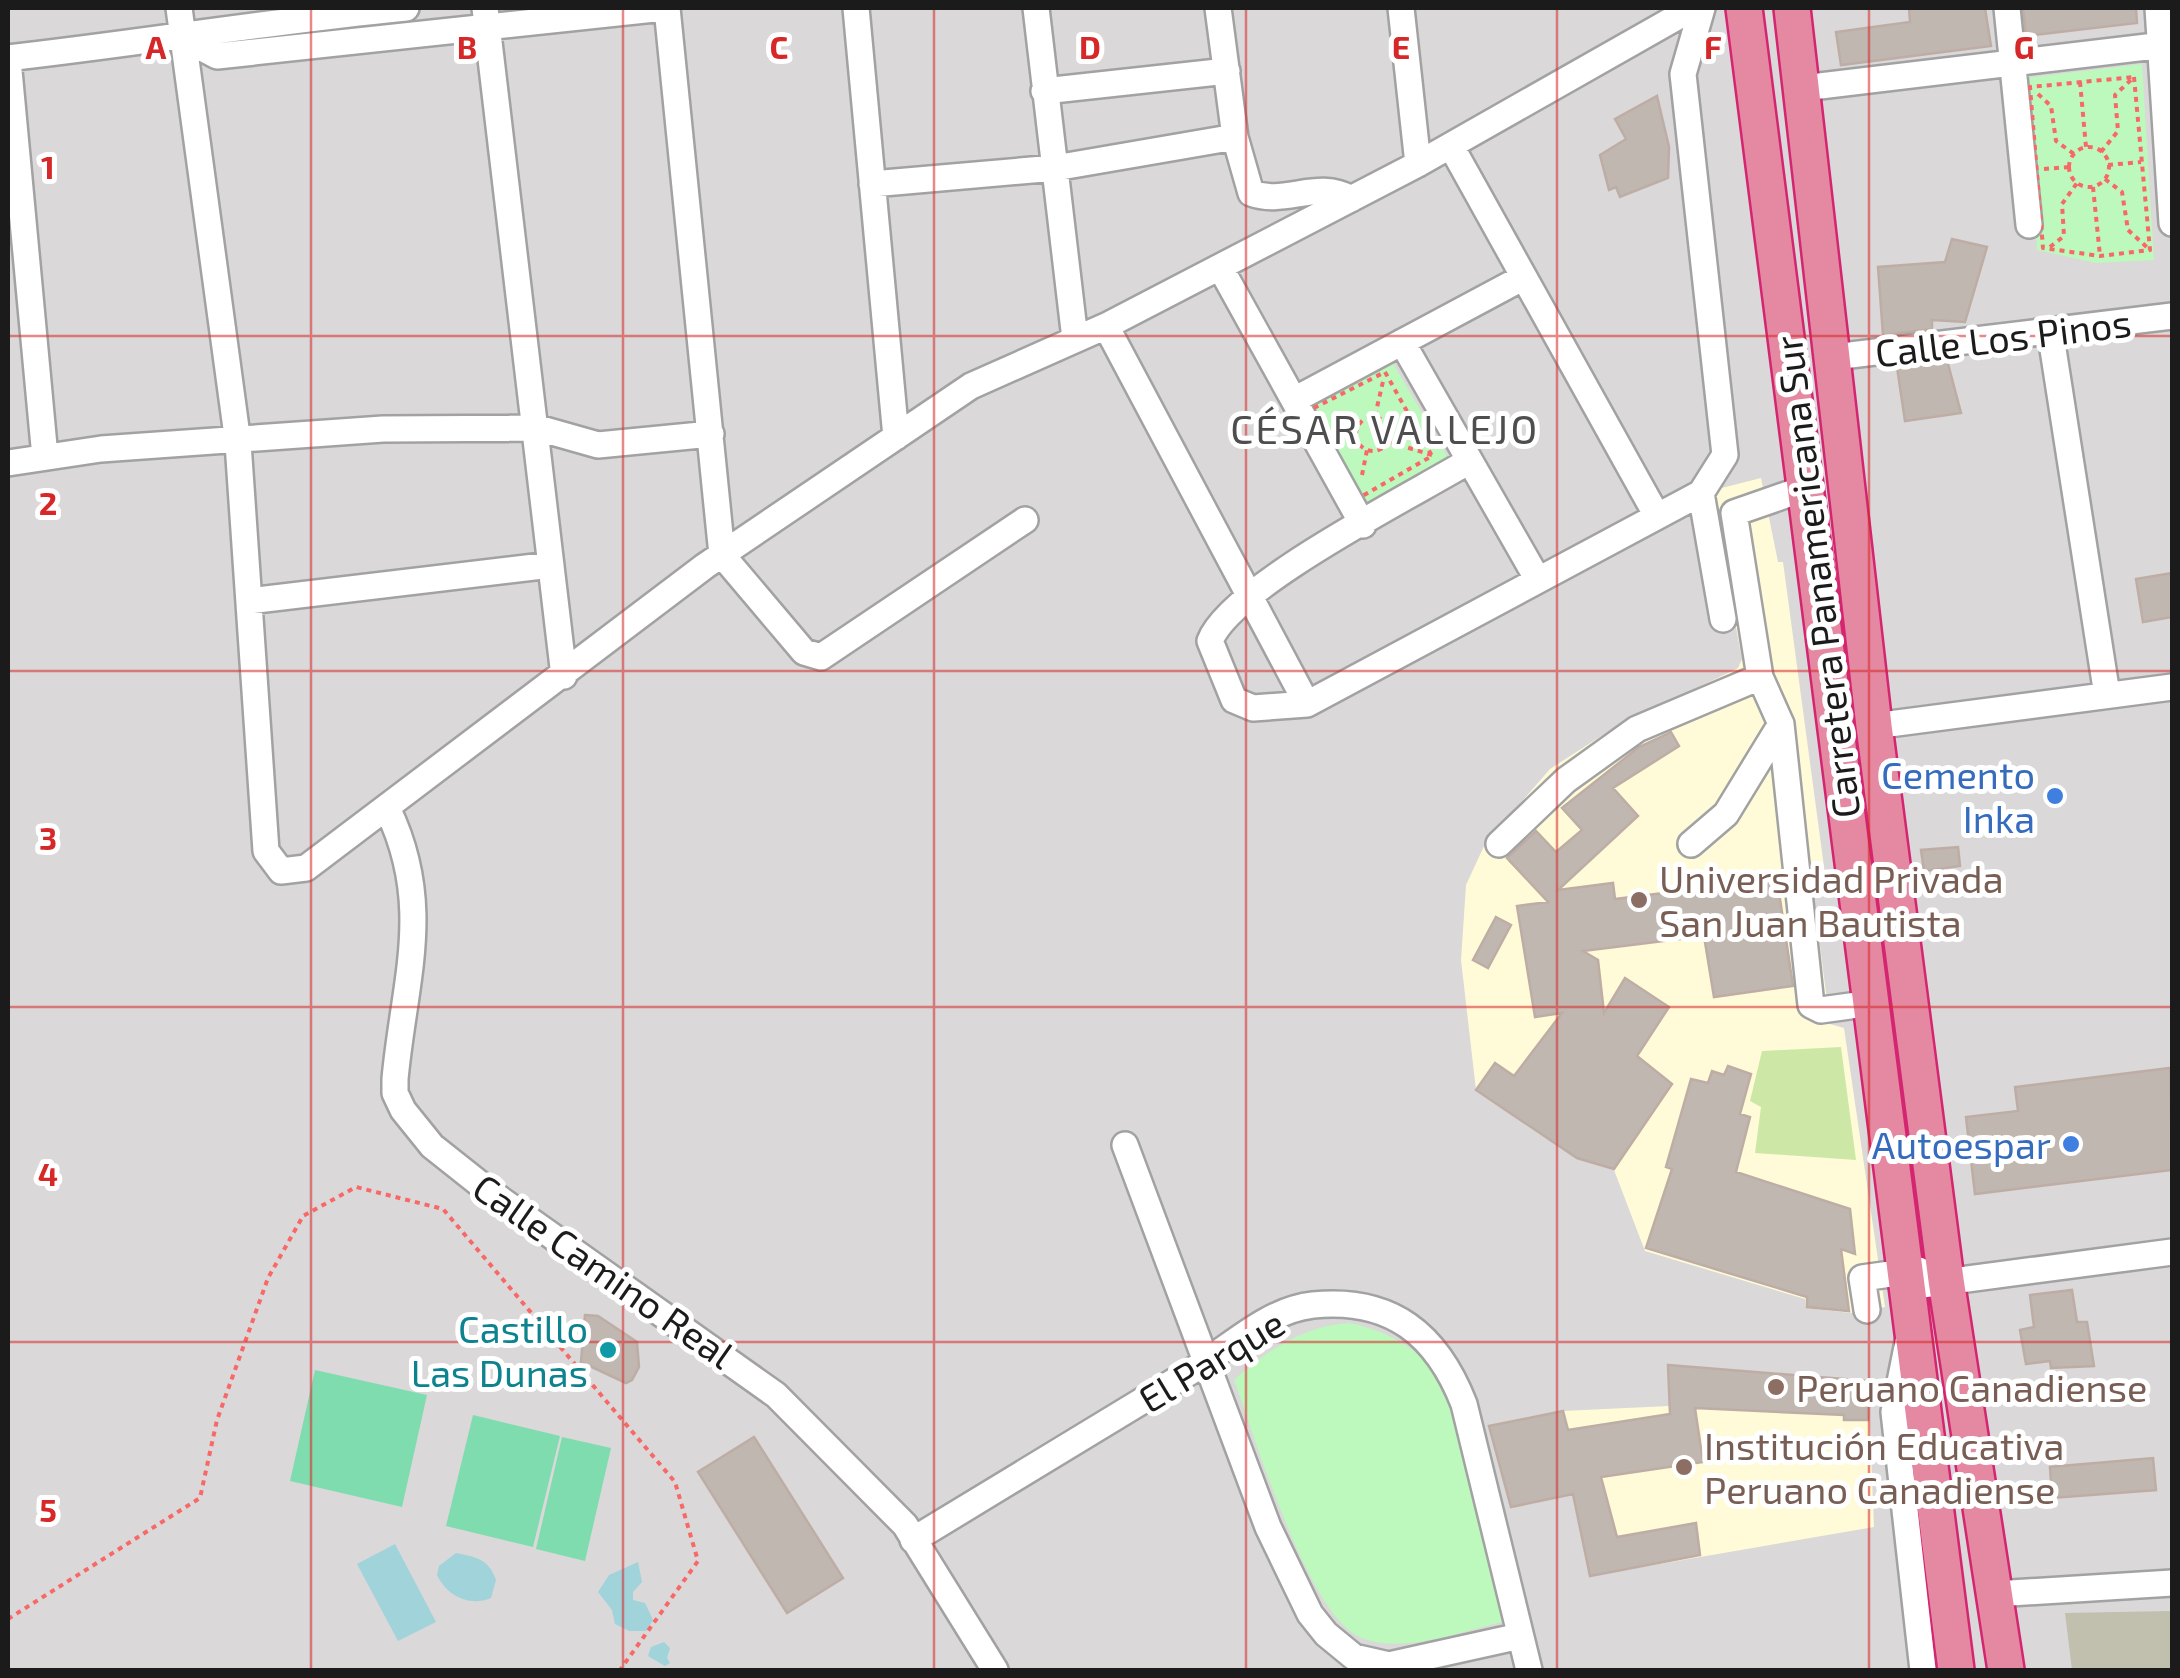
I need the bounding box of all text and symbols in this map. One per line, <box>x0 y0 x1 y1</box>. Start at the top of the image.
text: A <box>146 27 167 65</box>
text: B <box>457 27 477 65</box>
text: C <box>770 27 788 65</box>
text: D <box>1079 27 1101 65</box>
text: E <box>1392 27 1410 65</box>
text: F <box>1704 27 1722 65</box>
text: G <box>2014 27 2034 65</box>
text: 1 <box>41 147 55 185</box>
street label: Calle Los Pinos <box>1872 298 2134 376</box>
street label: Carretera Panamericana Sur <box>1764 333 1868 821</box>
district label: CÉSAR VALLEJO <box>1230 404 1540 452</box>
text: 2 <box>39 483 57 521</box>
place label: Cemento Inka <box>1881 751 2035 841</box>
marker: Cemento Inka <box>2044 785 2066 807</box>
text: 3 <box>39 818 57 856</box>
place label: Universidad Privada San Juan Bautista <box>1659 855 2004 945</box>
marker: Universidad Privada San Juan Bautista <box>1628 889 1650 911</box>
place label: Autoespar <box>1872 1121 2051 1167</box>
marker: Autoespar <box>2060 1133 2082 1155</box>
text: 4 <box>38 1154 58 1192</box>
street label: Calle Camino Real <box>465 1163 743 1377</box>
street label: El Parque <box>1130 1299 1292 1421</box>
place label: Castillo Las Dunas <box>411 1305 588 1395</box>
marker: Castillo Las Dunas <box>597 1339 619 1361</box>
place label: Peruano Canadiense <box>1796 1364 2147 1410</box>
marker: Peruano Canadiense <box>1765 1376 1787 1398</box>
place label: Institución Educativa Peruano Canadiense <box>1704 1422 2064 1512</box>
marker: Institución Educativa Peruano Canadiense <box>1673 1456 1695 1478</box>
text: 5 <box>39 1490 57 1528</box>

